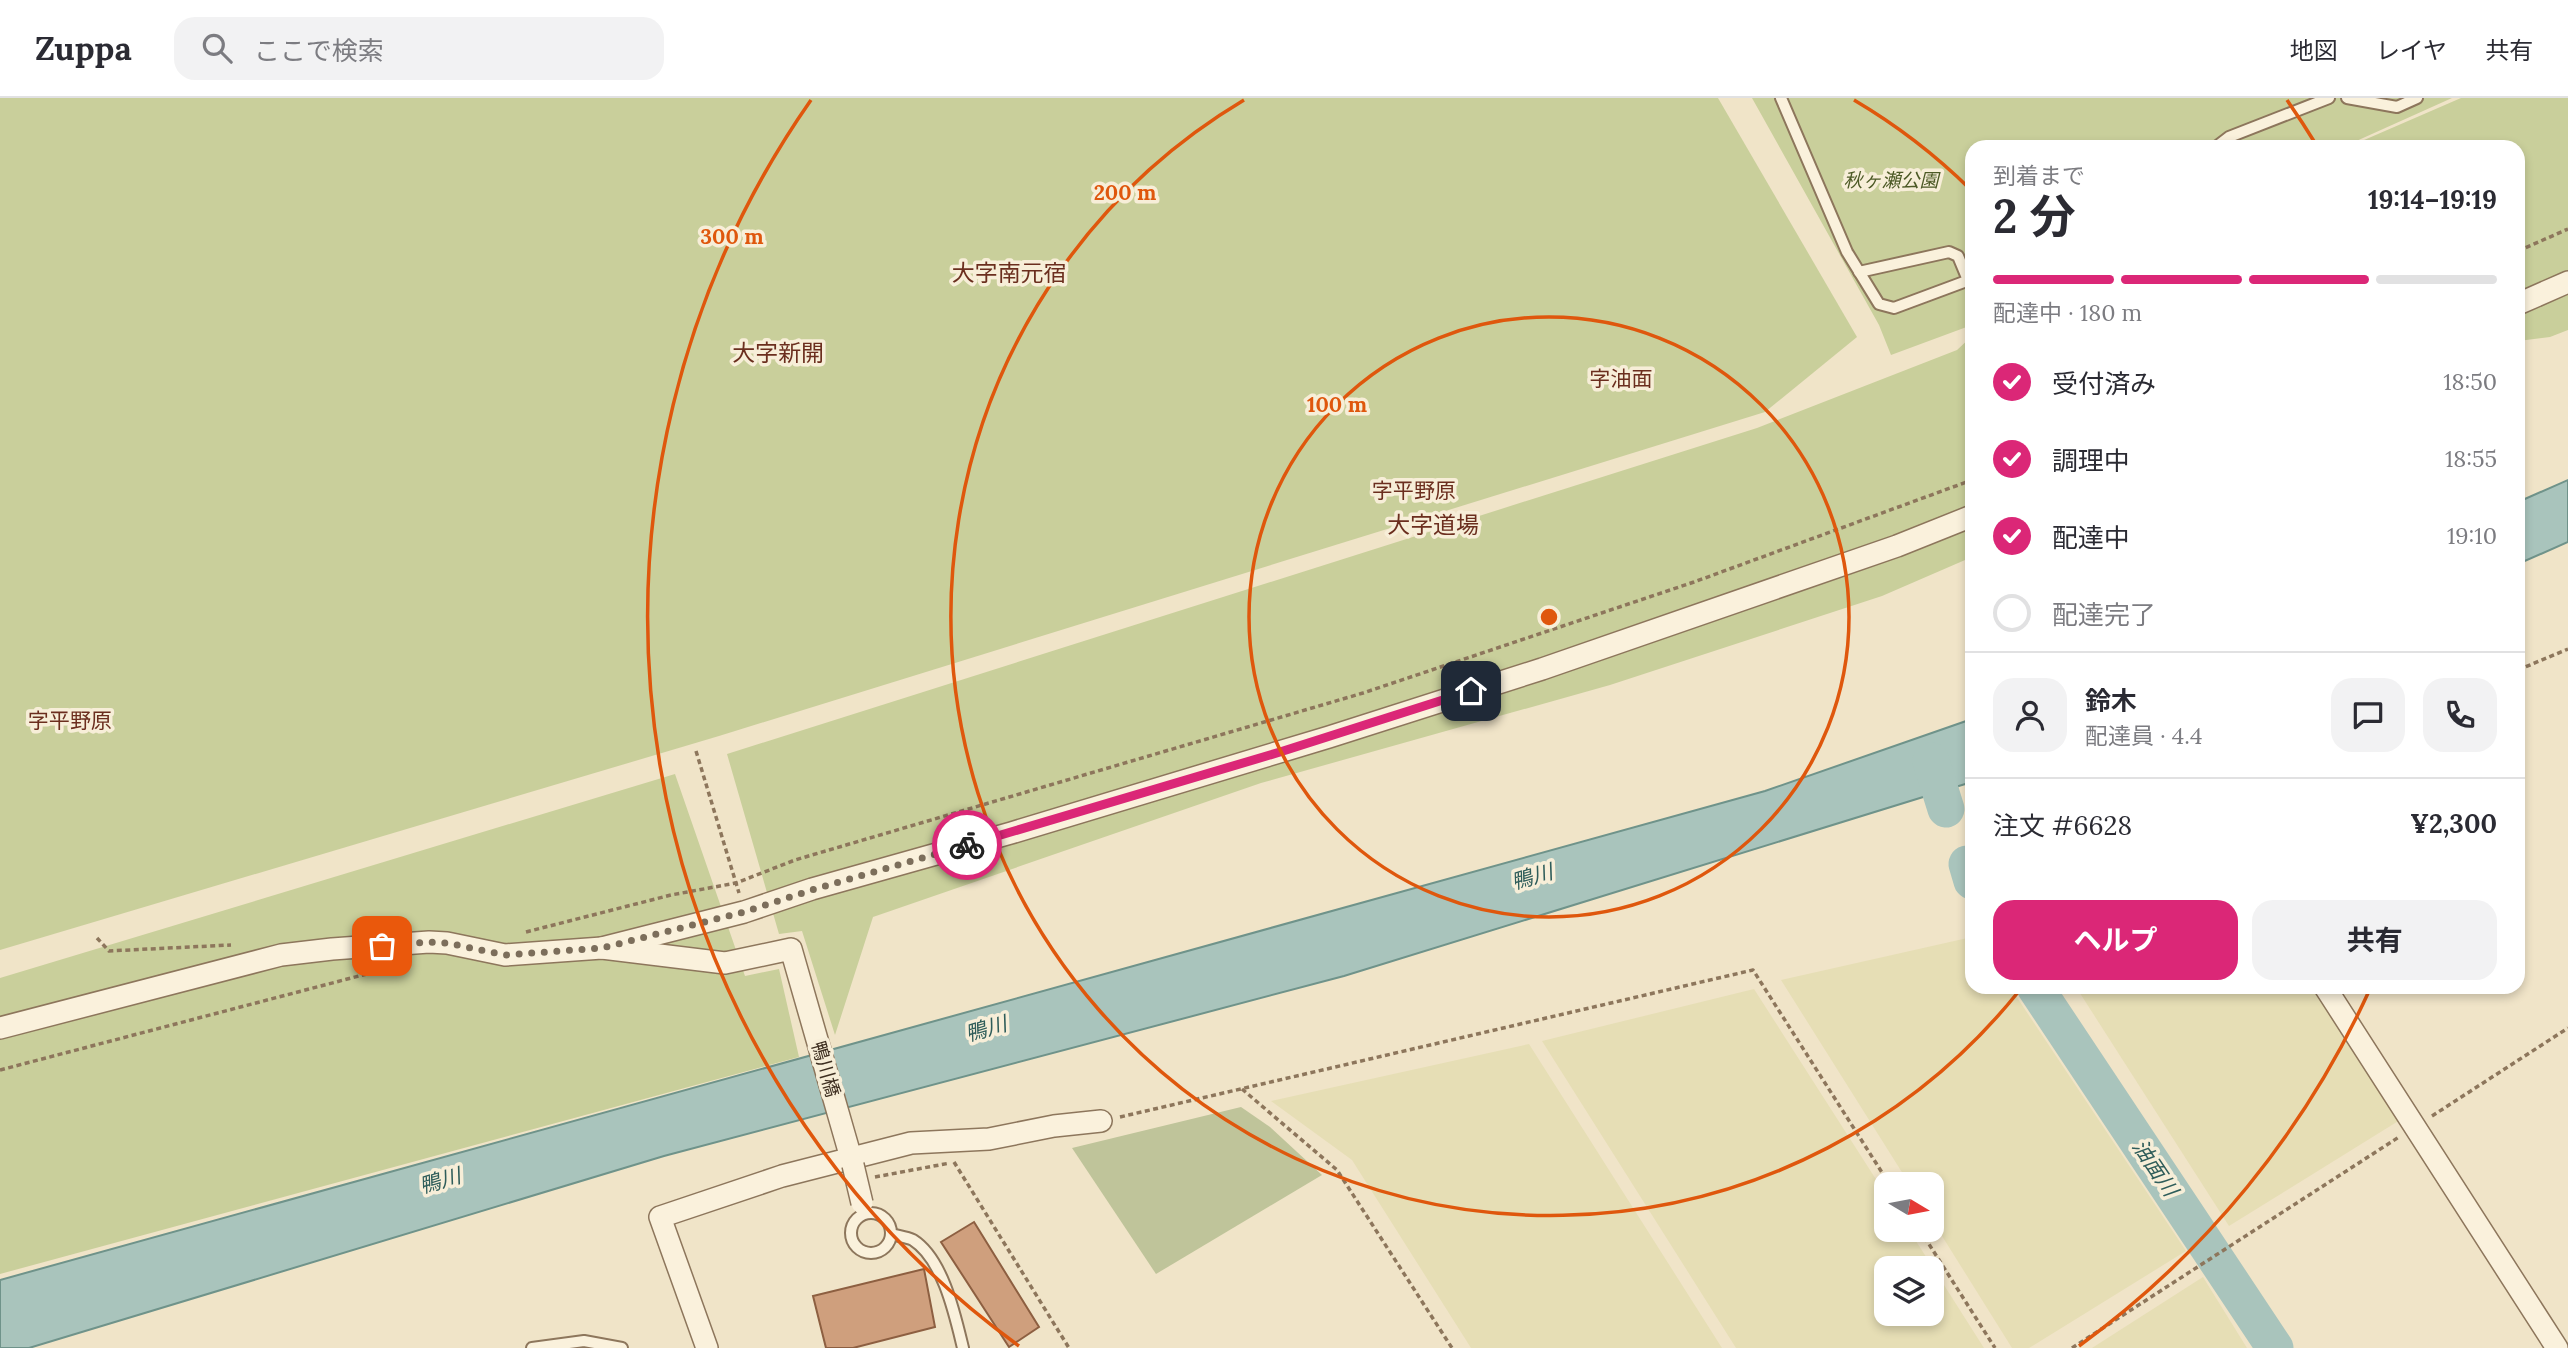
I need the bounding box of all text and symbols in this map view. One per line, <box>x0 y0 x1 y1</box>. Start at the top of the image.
search box <box>174 17 664 80</box>
text: Zuppa <box>35 27 132 69</box>
icon: search <box>198 29 236 67</box>
text: ここで検索 <box>254 34 384 67</box>
text: 地図 <box>2290 35 2338 66</box>
text: レイヤ <box>2376 35 2447 66</box>
text: 共有 <box>2485 35 2533 66</box>
text: 到着まで <box>1993 161 2085 190</box>
park label: 秋ヶ瀬公園 <box>1843 168 1941 192</box>
text: 200 m <box>1094 179 1156 206</box>
text: 19:14–19:19 <box>2368 183 2497 216</box>
text: 2 分 <box>1993 187 2076 246</box>
text: 300 m <box>700 223 764 250</box>
district label: 大字南元宿 <box>952 258 1067 287</box>
text: 配達中 · 180 m <box>1993 298 2142 327</box>
district label: 大字新開 <box>732 338 824 367</box>
icon: check <box>1993 363 2031 401</box>
district label: 字油面 <box>1590 365 1653 392</box>
text: 受付済み <box>2052 367 2156 400</box>
text: 18:50 <box>2443 367 2497 396</box>
text: 100 m <box>1307 391 1367 418</box>
icon: check <box>1993 440 2031 478</box>
text: 調理中 <box>2052 444 2130 477</box>
text: 18:55 <box>2445 444 2497 473</box>
district label: 字平野原 <box>1372 477 1456 504</box>
district label: 大字道場 <box>1387 510 1479 539</box>
icon: check <box>1993 517 2031 555</box>
text: 配達中 <box>2052 521 2130 554</box>
text: 19:10 <box>2447 521 2497 550</box>
text: 配達完了 <box>2052 598 2156 631</box>
centre of rings <box>1537 605 1561 629</box>
pin <box>1441 661 1501 721</box>
icon: home <box>1452 672 1490 710</box>
button: person <box>1993 678 2067 752</box>
button: chat <box>2331 678 2405 752</box>
button: phone <box>2423 678 2497 752</box>
text: 鈴木 <box>2085 684 2137 717</box>
district label: 字平野原 <box>28 707 112 734</box>
text: 配達員 · 4.4 <box>2085 721 2202 750</box>
text: ¥2,300 <box>2410 807 2497 840</box>
text: 注文 #6628 <box>1993 809 2132 842</box>
courier <box>932 810 1002 880</box>
icon: bike <box>948 826 986 864</box>
water label: 鴨川 <box>1508 857 1558 895</box>
button: ヘルプ <box>1993 900 2238 980</box>
button: 共有 <box>2252 900 2497 980</box>
pin <box>352 916 412 976</box>
icon: bag <box>363 927 401 965</box>
water label: 鴨川 <box>962 1009 1012 1047</box>
street label: 鴨川橋 <box>807 1038 845 1100</box>
water label: 油面川 <box>2127 1134 2185 1203</box>
water label: 鴨川 <box>416 1161 466 1199</box>
north arrow <box>1874 1172 1944 1242</box>
map controls <box>1874 1172 1944 1326</box>
button: layers <box>1874 1256 1944 1326</box>

